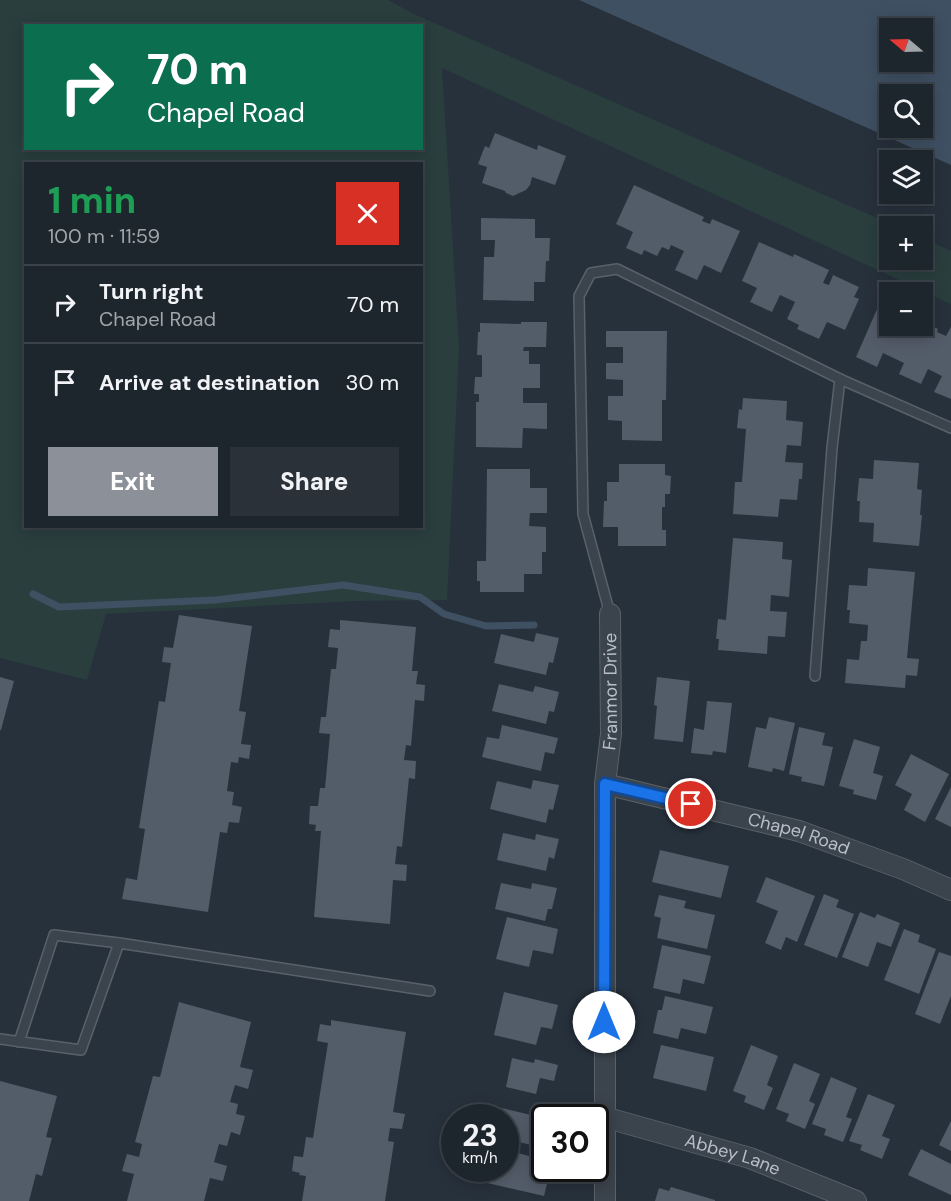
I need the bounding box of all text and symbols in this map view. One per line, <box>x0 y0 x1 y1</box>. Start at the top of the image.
north arrow <box>879 18 933 72</box>
map controls <box>879 18 933 336</box>
text: 70 m <box>147 42 248 97</box>
icon: right <box>48 48 126 126</box>
button: search <box>879 84 933 138</box>
text: Chapel Road <box>147 95 305 130</box>
button: layers <box>879 150 933 204</box>
text: 1 min <box>48 177 136 224</box>
button: close <box>336 182 399 245</box>
button: + <box>879 216 933 270</box>
text: 100 m · 11:59 <box>48 223 160 249</box>
text: Turn right <box>99 277 204 306</box>
button: − <box>879 282 933 336</box>
icon: right <box>48 288 81 321</box>
text: 70 m <box>347 290 399 319</box>
text: Chapel Road <box>99 306 216 332</box>
icon: arrive <box>48 366 81 399</box>
text: Arrive at destination <box>99 368 320 397</box>
text: 30 m <box>345 368 399 397</box>
button: Exit <box>48 447 218 516</box>
button: Share <box>230 447 399 516</box>
street label: Franmor Drive <box>597 633 623 751</box>
pin <box>665 778 716 829</box>
icon: arrive <box>674 787 707 820</box>
street label: Chapel Road <box>745 807 853 860</box>
position arrow <box>572 990 636 1054</box>
speed limit sign: 30 <box>531 1104 609 1182</box>
text: 23 <box>462 1116 498 1155</box>
street label: Abbey Lane <box>682 1128 784 1181</box>
text: km/h <box>462 1148 498 1168</box>

